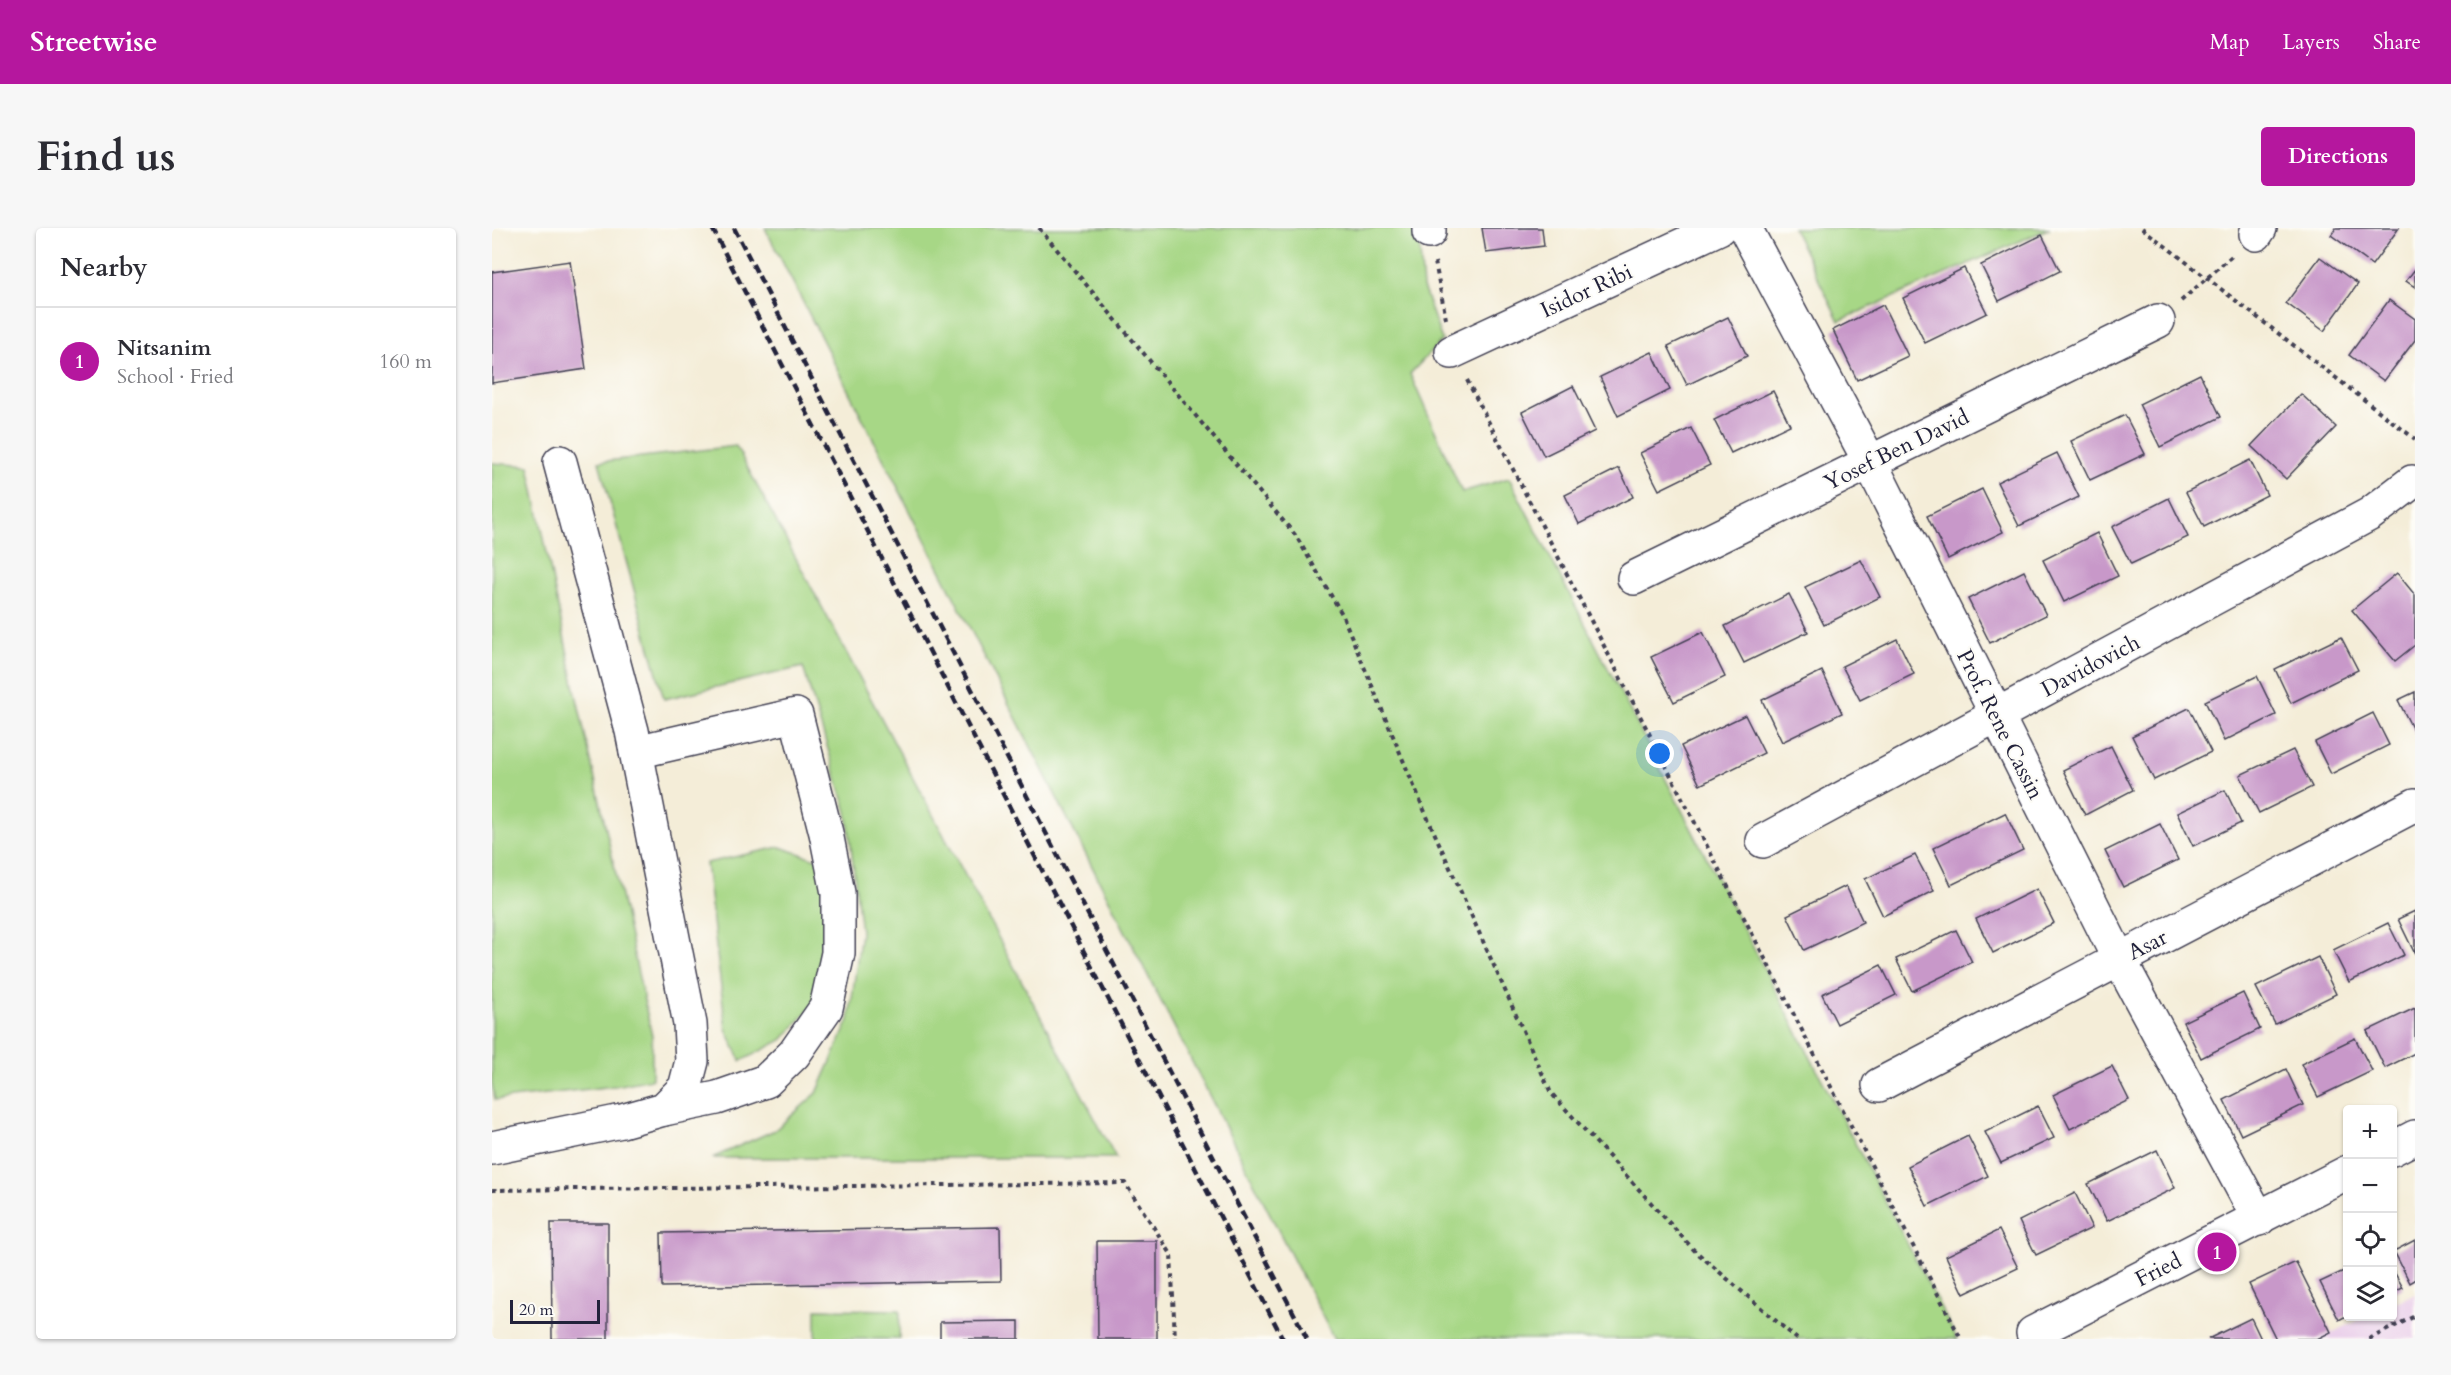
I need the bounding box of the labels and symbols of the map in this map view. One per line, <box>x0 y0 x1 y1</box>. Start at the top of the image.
street label: Isidor Ribi <box>1536 257 1637 325</box>
street label: Yosef Ben David <box>1819 402 1974 498</box>
street label: Davidovich <box>2036 627 2145 704</box>
street label: Prof. Rene Cassin <box>1949 644 2051 805</box>
your location <box>1645 739 1674 768</box>
street label: Asar <box>2123 922 2173 967</box>
pin: 1 <box>2198 1230 2236 1274</box>
street label: Fried <box>2130 1245 2187 1294</box>
scale bar <box>510 1297 600 1324</box>

